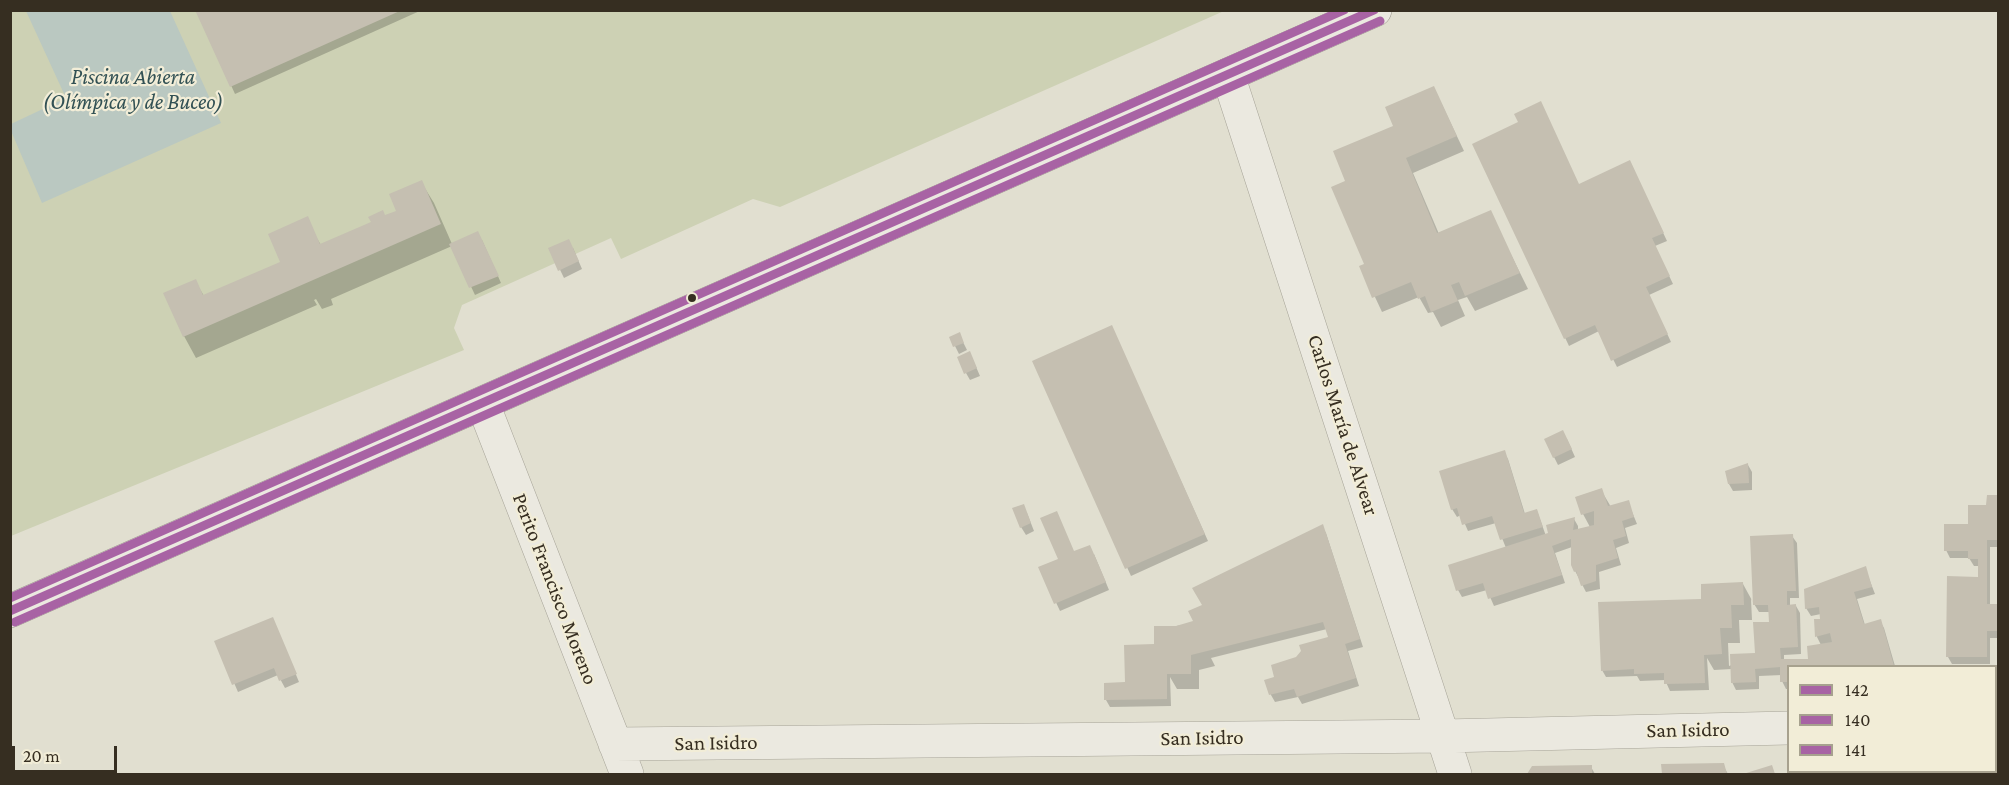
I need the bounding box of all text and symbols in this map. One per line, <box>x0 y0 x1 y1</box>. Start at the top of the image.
water label: Piscina Abierta (Olímpica y de Buceo) <box>43 64 223 116</box>
unlabelled marker <box>686 292 698 304</box>
street label: Carlos María de Alvear <box>1302 331 1384 519</box>
street label: Perito Francisco Moreno <box>507 490 603 688</box>
legend <box>1787 665 1997 773</box>
text: 142 <box>1845 680 1869 700</box>
text: 140 <box>1845 710 1870 730</box>
street label: San Isidro <box>1646 717 1730 743</box>
street label: San Isidro <box>1160 725 1244 751</box>
street label: San Isidro <box>674 730 758 756</box>
scale bar <box>15 734 120 772</box>
text: 141 <box>1845 740 1866 760</box>
text: 20 m <box>23 746 60 766</box>

